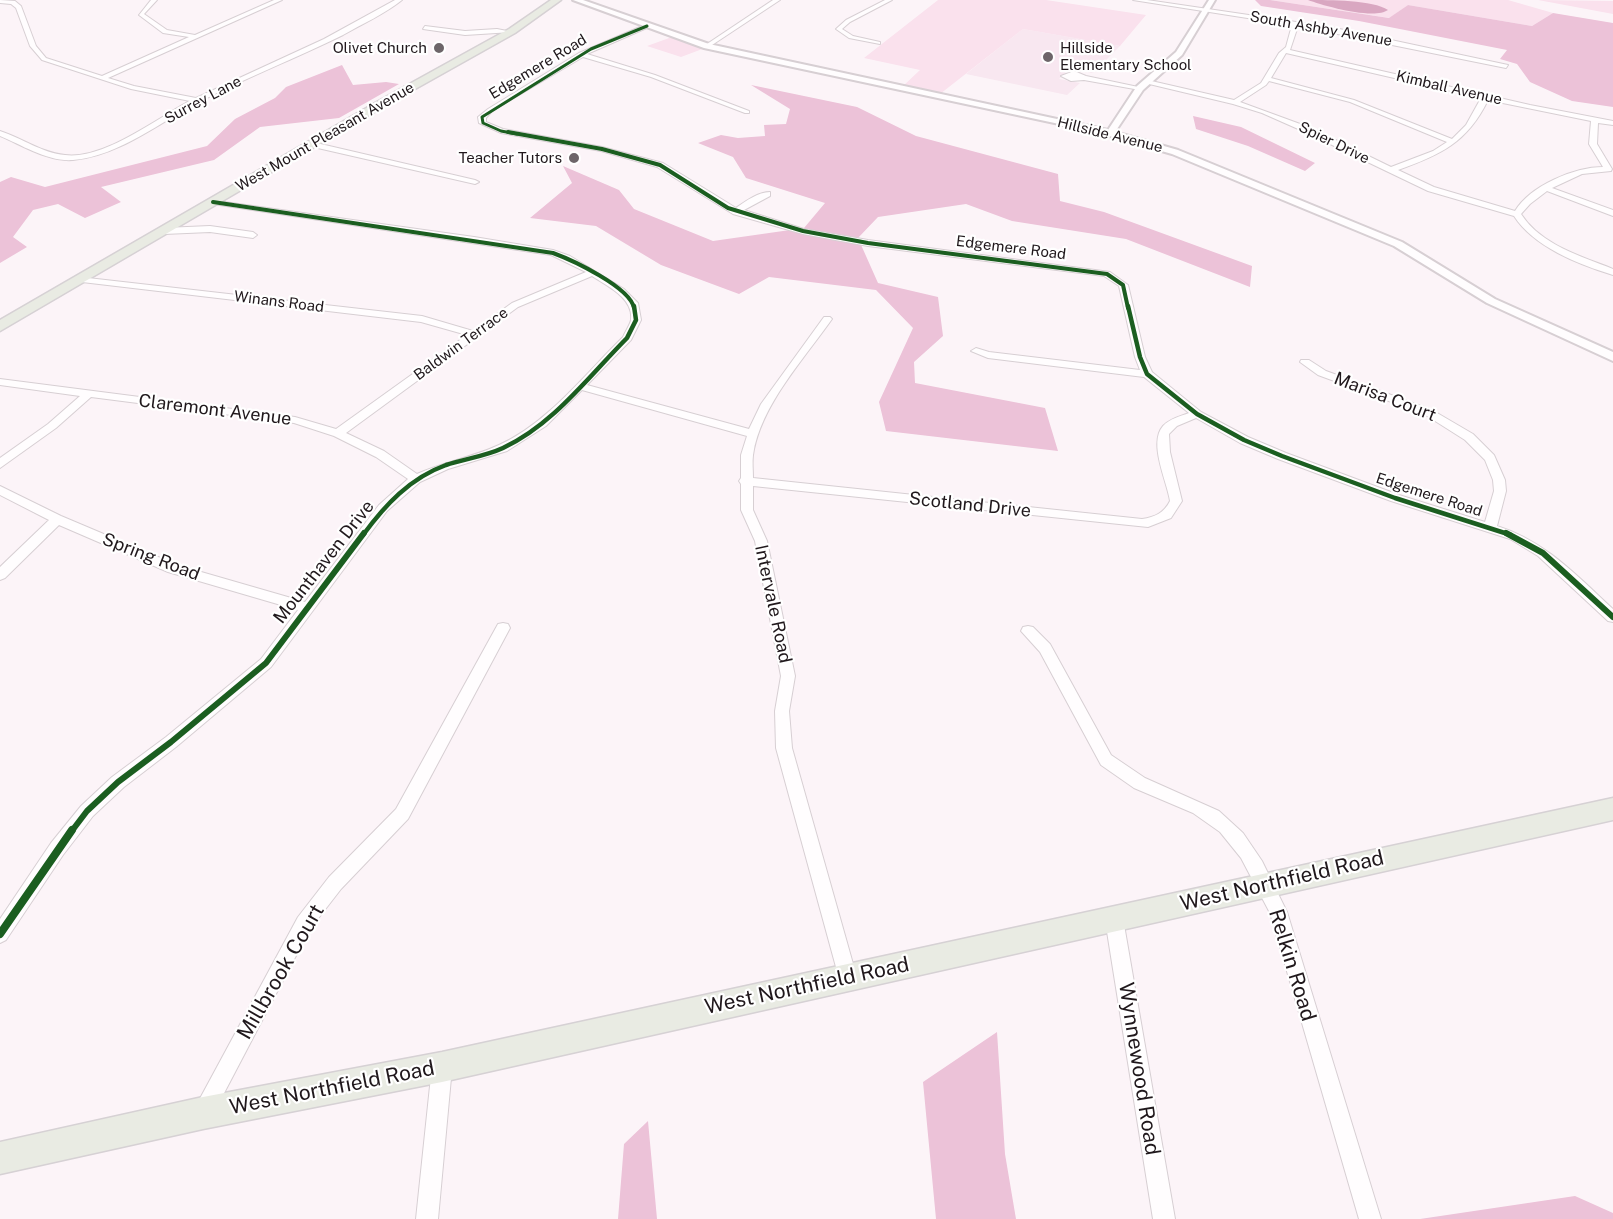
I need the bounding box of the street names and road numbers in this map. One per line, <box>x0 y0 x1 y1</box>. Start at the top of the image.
street label: South Ashby Avenue <box>1249 8 1393 50</box>
street label: Edgemere Road <box>486 31 590 103</box>
street label: Kimball Avenue <box>1394 67 1504 109</box>
street label: Surrey Lane <box>162 72 244 128</box>
street label: West Mount Pleasant Avenue <box>233 79 417 195</box>
street label: Hillside Avenue <box>1055 113 1165 157</box>
street label: Spier Drive <box>1296 118 1372 168</box>
street label: Edgemere Road <box>955 232 1067 264</box>
street label: Winans Road <box>233 288 325 316</box>
street label: Baldwin Terrace <box>410 304 512 384</box>
street label: Marisa Court <box>1331 368 1439 426</box>
street label: Claremont Avenue <box>137 390 293 430</box>
street label: Edgemere Road <box>1374 469 1484 521</box>
street label: Scotland Drive <box>908 488 1032 522</box>
street label: Mounthaven Drive <box>269 496 379 628</box>
street label: Spring Road <box>99 528 203 586</box>
street label: Intervale Road <box>750 543 796 665</box>
street label: West Northfield Road <box>1178 845 1386 917</box>
street label: Millbrook Court <box>232 900 330 1044</box>
street label: Relkin Road <box>1263 906 1321 1024</box>
street label: West Northfield Road <box>702 952 912 1020</box>
street label: Wynnewood Road <box>1113 981 1165 1157</box>
street label: West Northfield Road <box>227 1056 437 1120</box>

